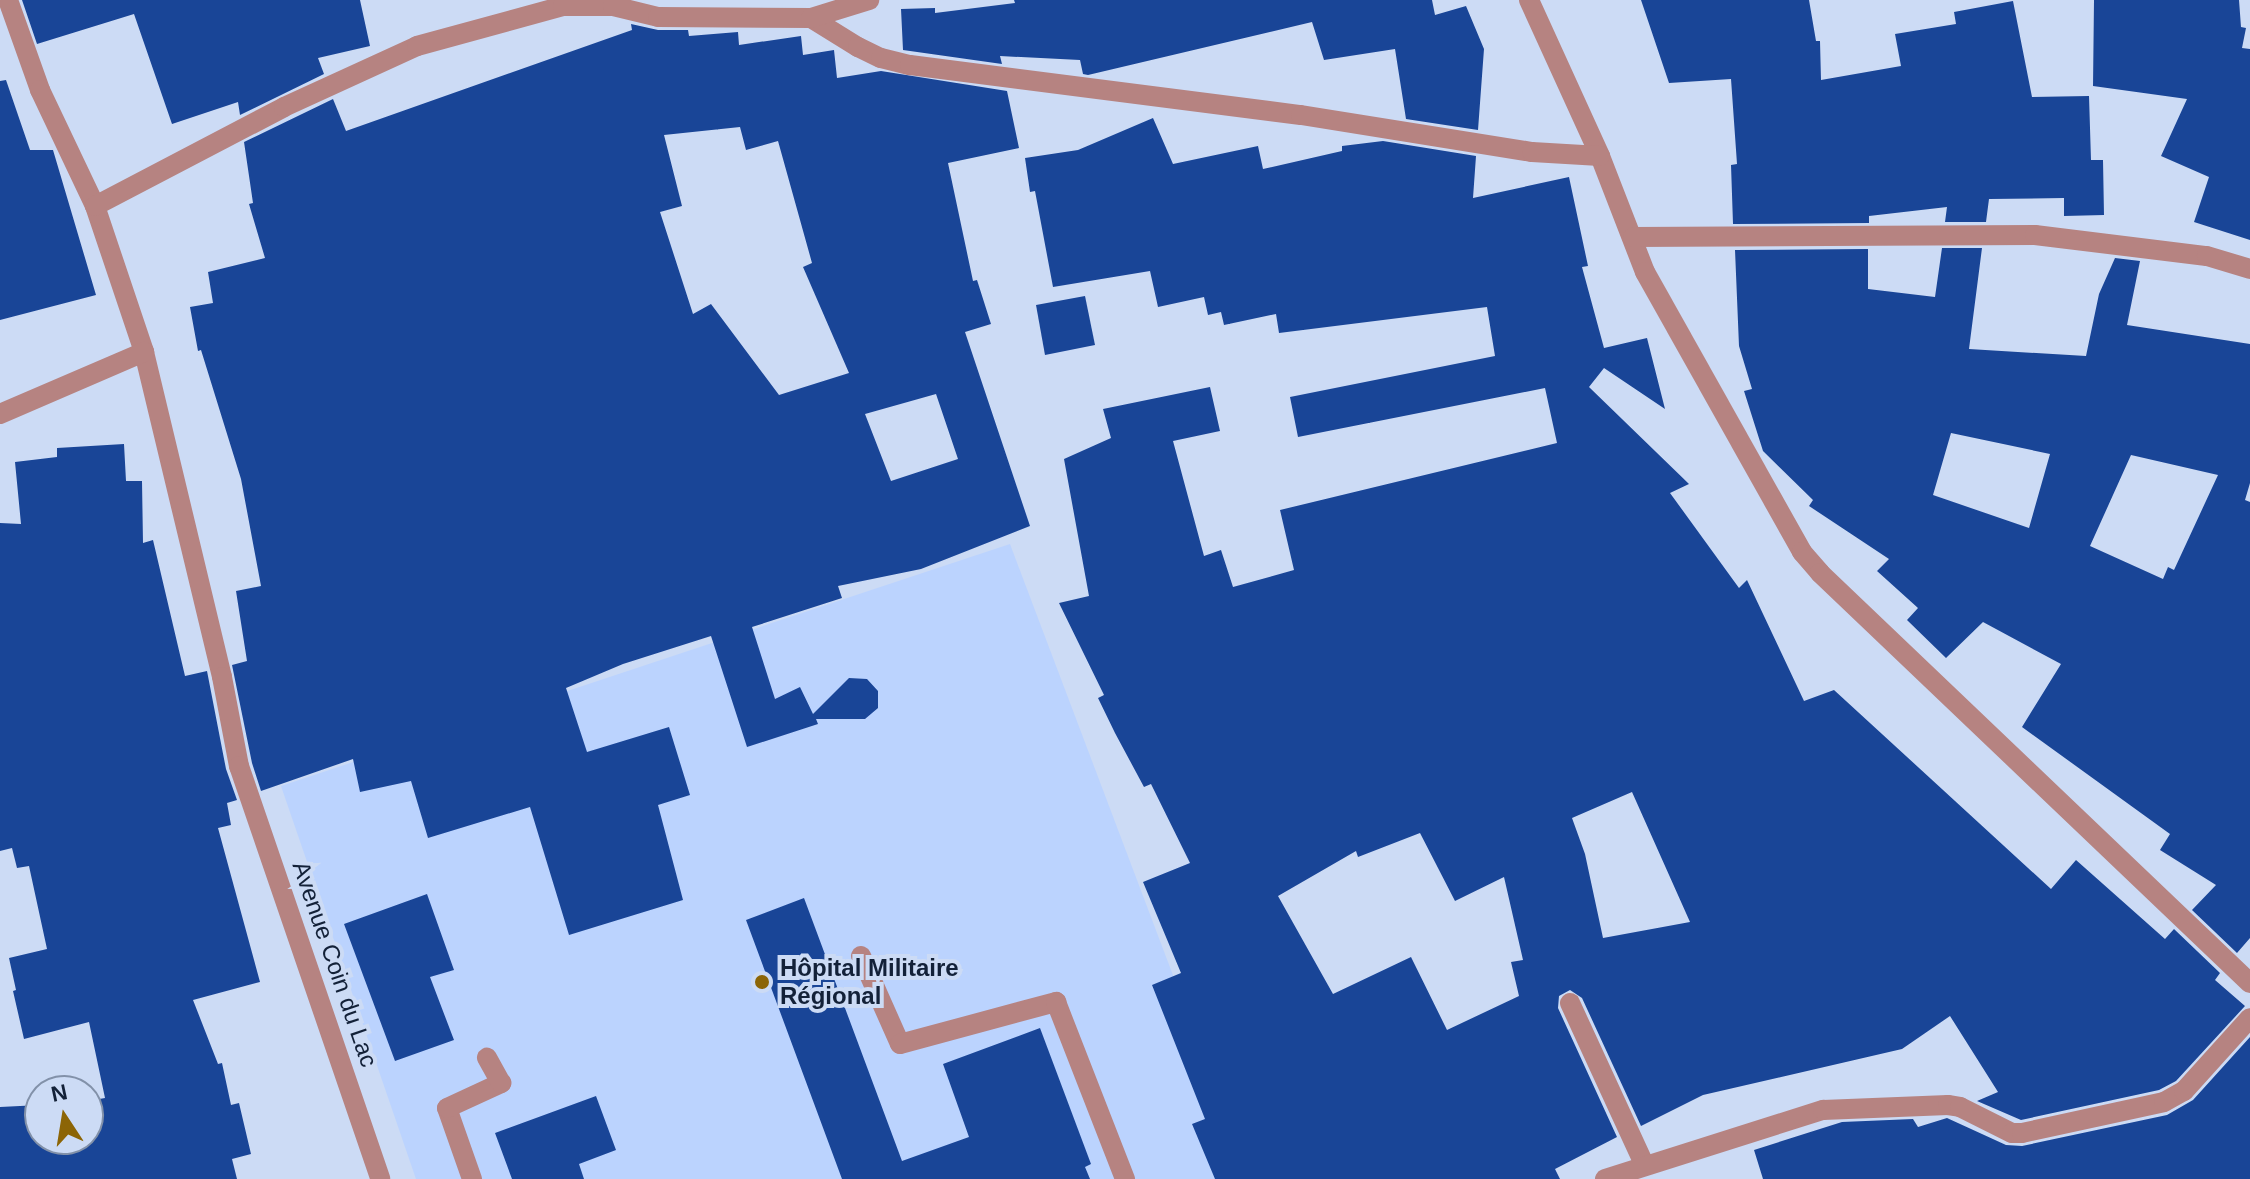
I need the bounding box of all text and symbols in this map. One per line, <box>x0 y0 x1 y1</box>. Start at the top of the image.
street label: Avenue Coin du Lac <box>286 857 384 1071</box>
place label: Hôpital Militaire Régional <box>780 954 959 1010</box>
marker: Hôpital Militaire Régional <box>751 971 773 993</box>
north arrow <box>24 1075 104 1155</box>
text: N <box>49 1079 70 1107</box>

